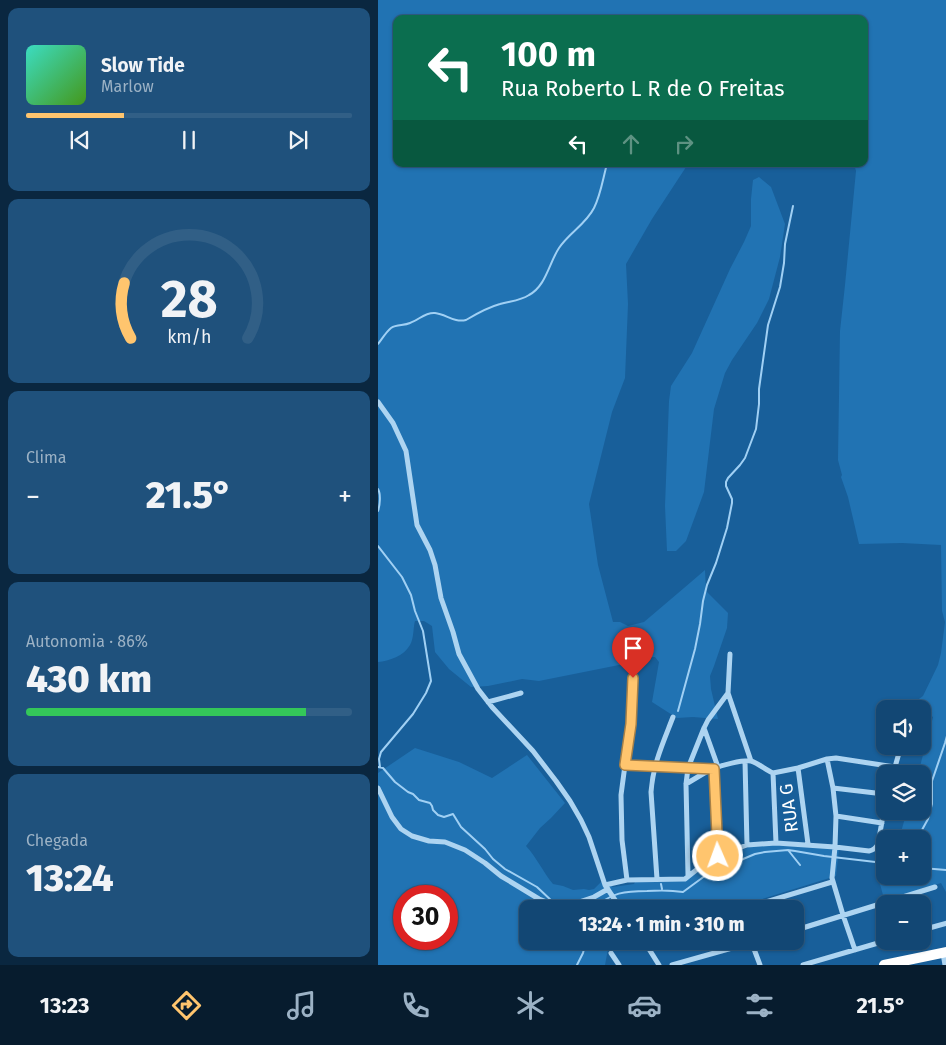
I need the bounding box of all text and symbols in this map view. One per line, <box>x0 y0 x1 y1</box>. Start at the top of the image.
text: 100 m <box>501 33 596 75</box>
icon: left <box>418 35 483 100</box>
text: Slow Tide <box>101 54 185 77</box>
text: Rua Roberto L R de O Freitas <box>501 75 784 102</box>
text: Marlow <box>101 77 154 96</box>
icon: previous <box>66 126 94 154</box>
icon: pause <box>175 126 203 154</box>
icon: next <box>284 126 312 154</box>
icon: left <box>564 130 592 158</box>
icon: ahead <box>617 130 645 158</box>
icon: right <box>670 130 698 158</box>
text: 28 <box>160 268 218 331</box>
text: km/h <box>167 326 211 348</box>
text: Clima <box>26 448 66 467</box>
text: 21.5° <box>146 472 232 518</box>
text: − <box>26 480 40 513</box>
text: + <box>338 480 352 513</box>
pin <box>612 627 654 678</box>
text: Autonomia · 86% <box>26 632 148 651</box>
icon: arrive <box>619 634 647 662</box>
text: 430 km <box>26 656 152 702</box>
map controls <box>876 700 931 950</box>
button: sound <box>876 700 931 755</box>
button: layers <box>876 765 931 820</box>
street label: RUA G <box>775 782 803 834</box>
position arrow <box>691 829 743 881</box>
button: + <box>876 830 931 885</box>
text: Chegada <box>26 831 88 850</box>
text: 13:24 <box>26 855 114 901</box>
speed limit sign: 30 <box>393 885 458 950</box>
button: − <box>876 895 931 950</box>
text: 13:24 · 1 min · 310 m <box>578 913 745 936</box>
icon: directions <box>169 988 204 1023</box>
icon: music <box>284 988 319 1023</box>
icon: phone <box>398 988 433 1023</box>
icon: climate <box>513 988 548 1023</box>
icon: car <box>627 988 662 1023</box>
icon: filters <box>742 988 777 1023</box>
text: 13:23 <box>40 992 89 1019</box>
text: 21.5° <box>856 992 906 1019</box>

